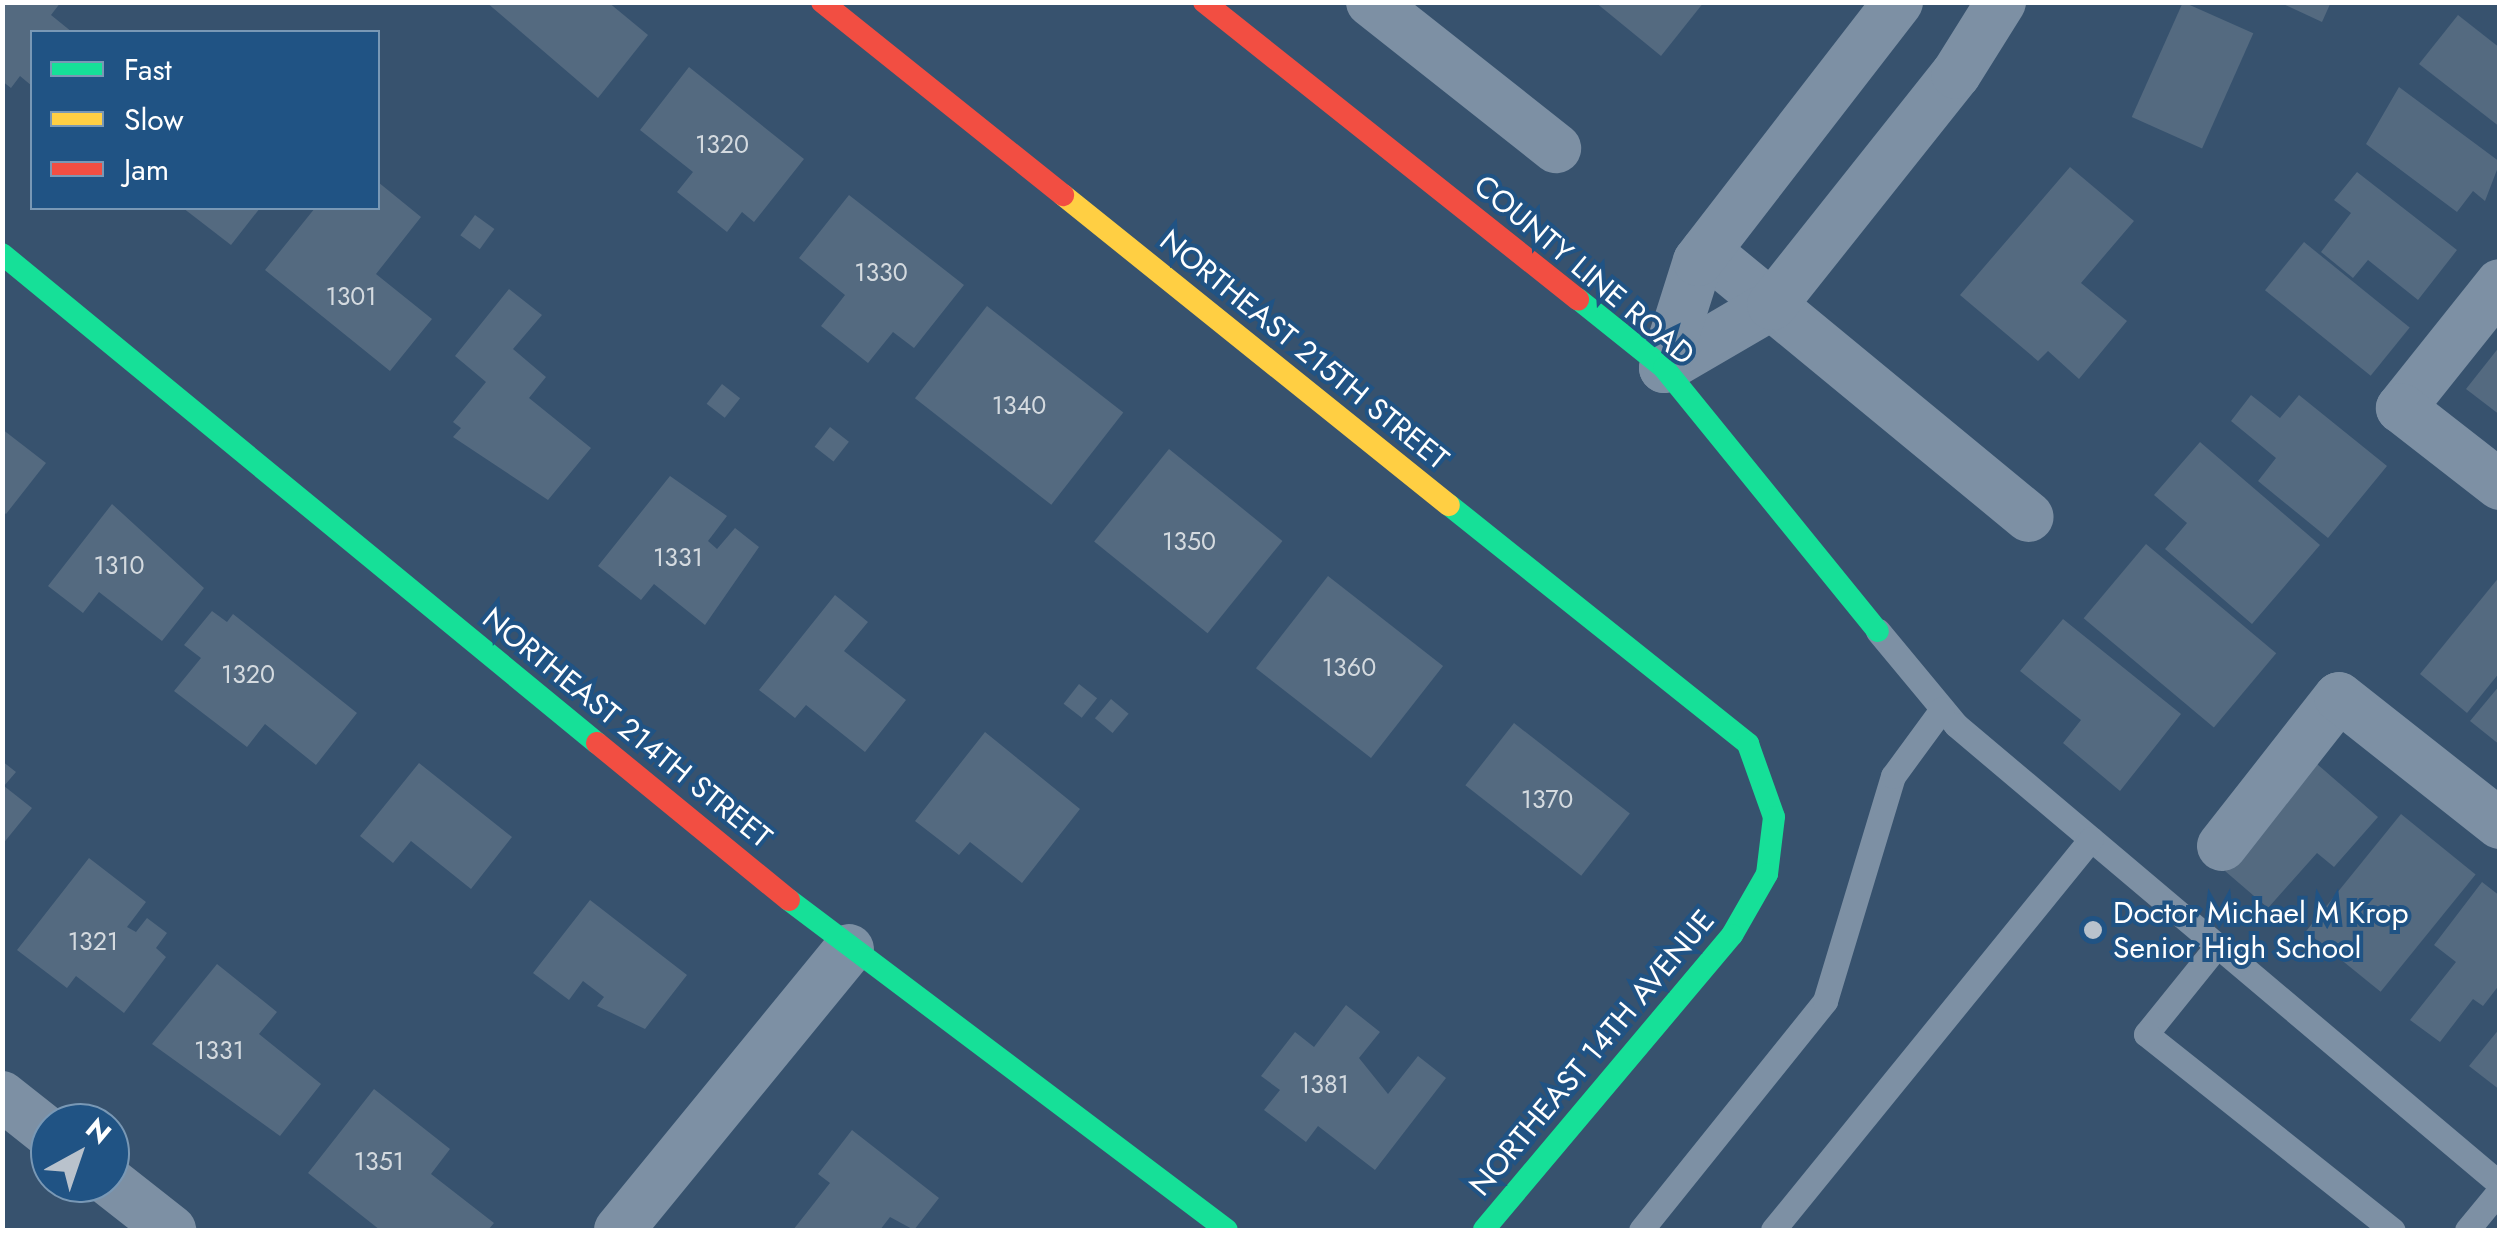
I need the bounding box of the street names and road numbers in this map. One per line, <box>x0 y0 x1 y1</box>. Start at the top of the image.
street label: COUNTY LINE ROAD <box>1467 167 1701 373</box>
street label: NORTHEAST 215TH STREET <box>1152 222 1456 478</box>
street label: NORTHEAST 214TH STREET <box>475 600 779 856</box>
street label: NORTHEAST 14TH AVENUE <box>1462 903 1722 1203</box>

